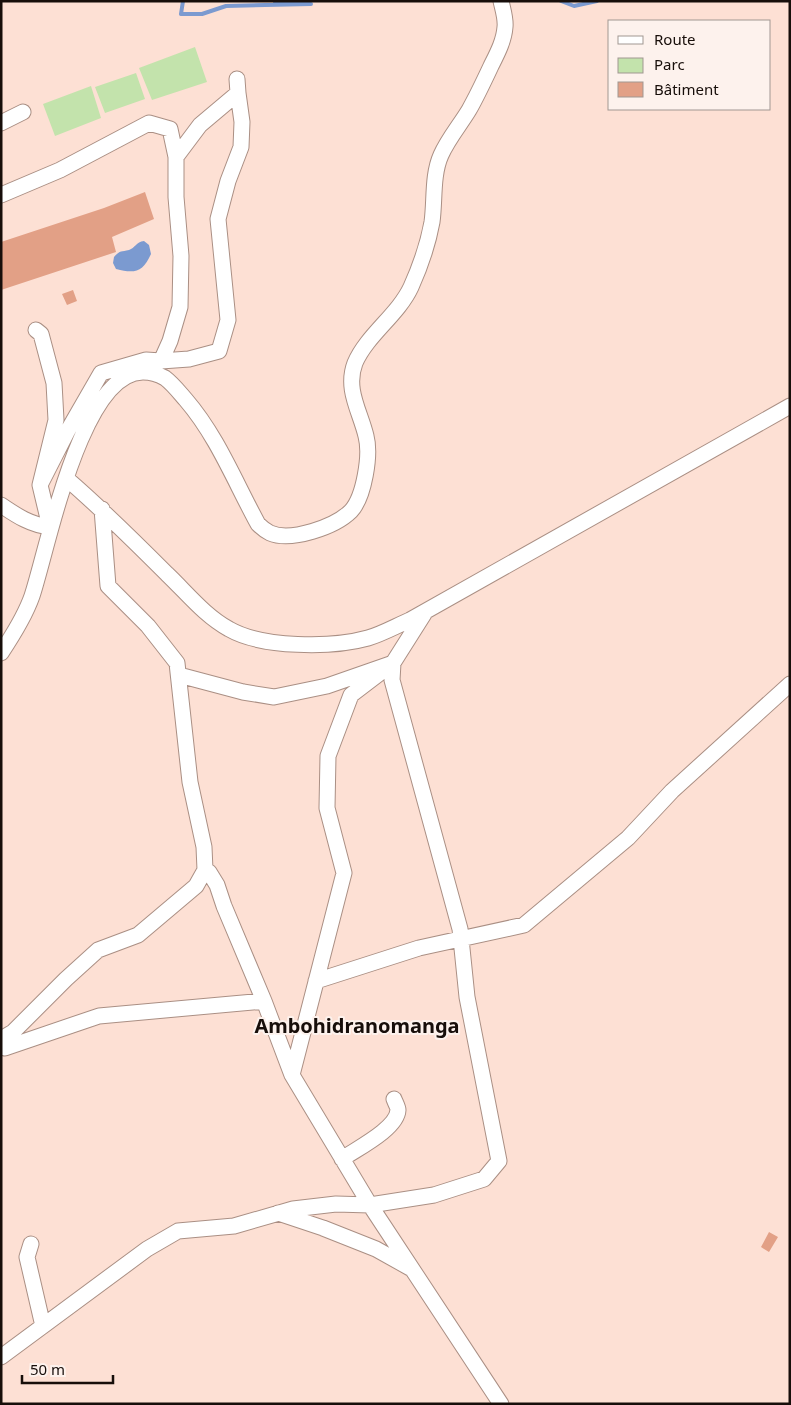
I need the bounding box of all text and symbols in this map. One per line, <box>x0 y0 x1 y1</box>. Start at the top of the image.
legend <box>608 20 771 110</box>
text: Route <box>654 29 696 49</box>
text: Parc <box>654 54 685 74</box>
text: Bâtiment <box>654 79 719 99</box>
district label: Ambohidranomanga <box>254 1012 460 1039</box>
scale bar <box>22 1352 114 1384</box>
text: 50 m <box>30 1359 65 1379</box>

